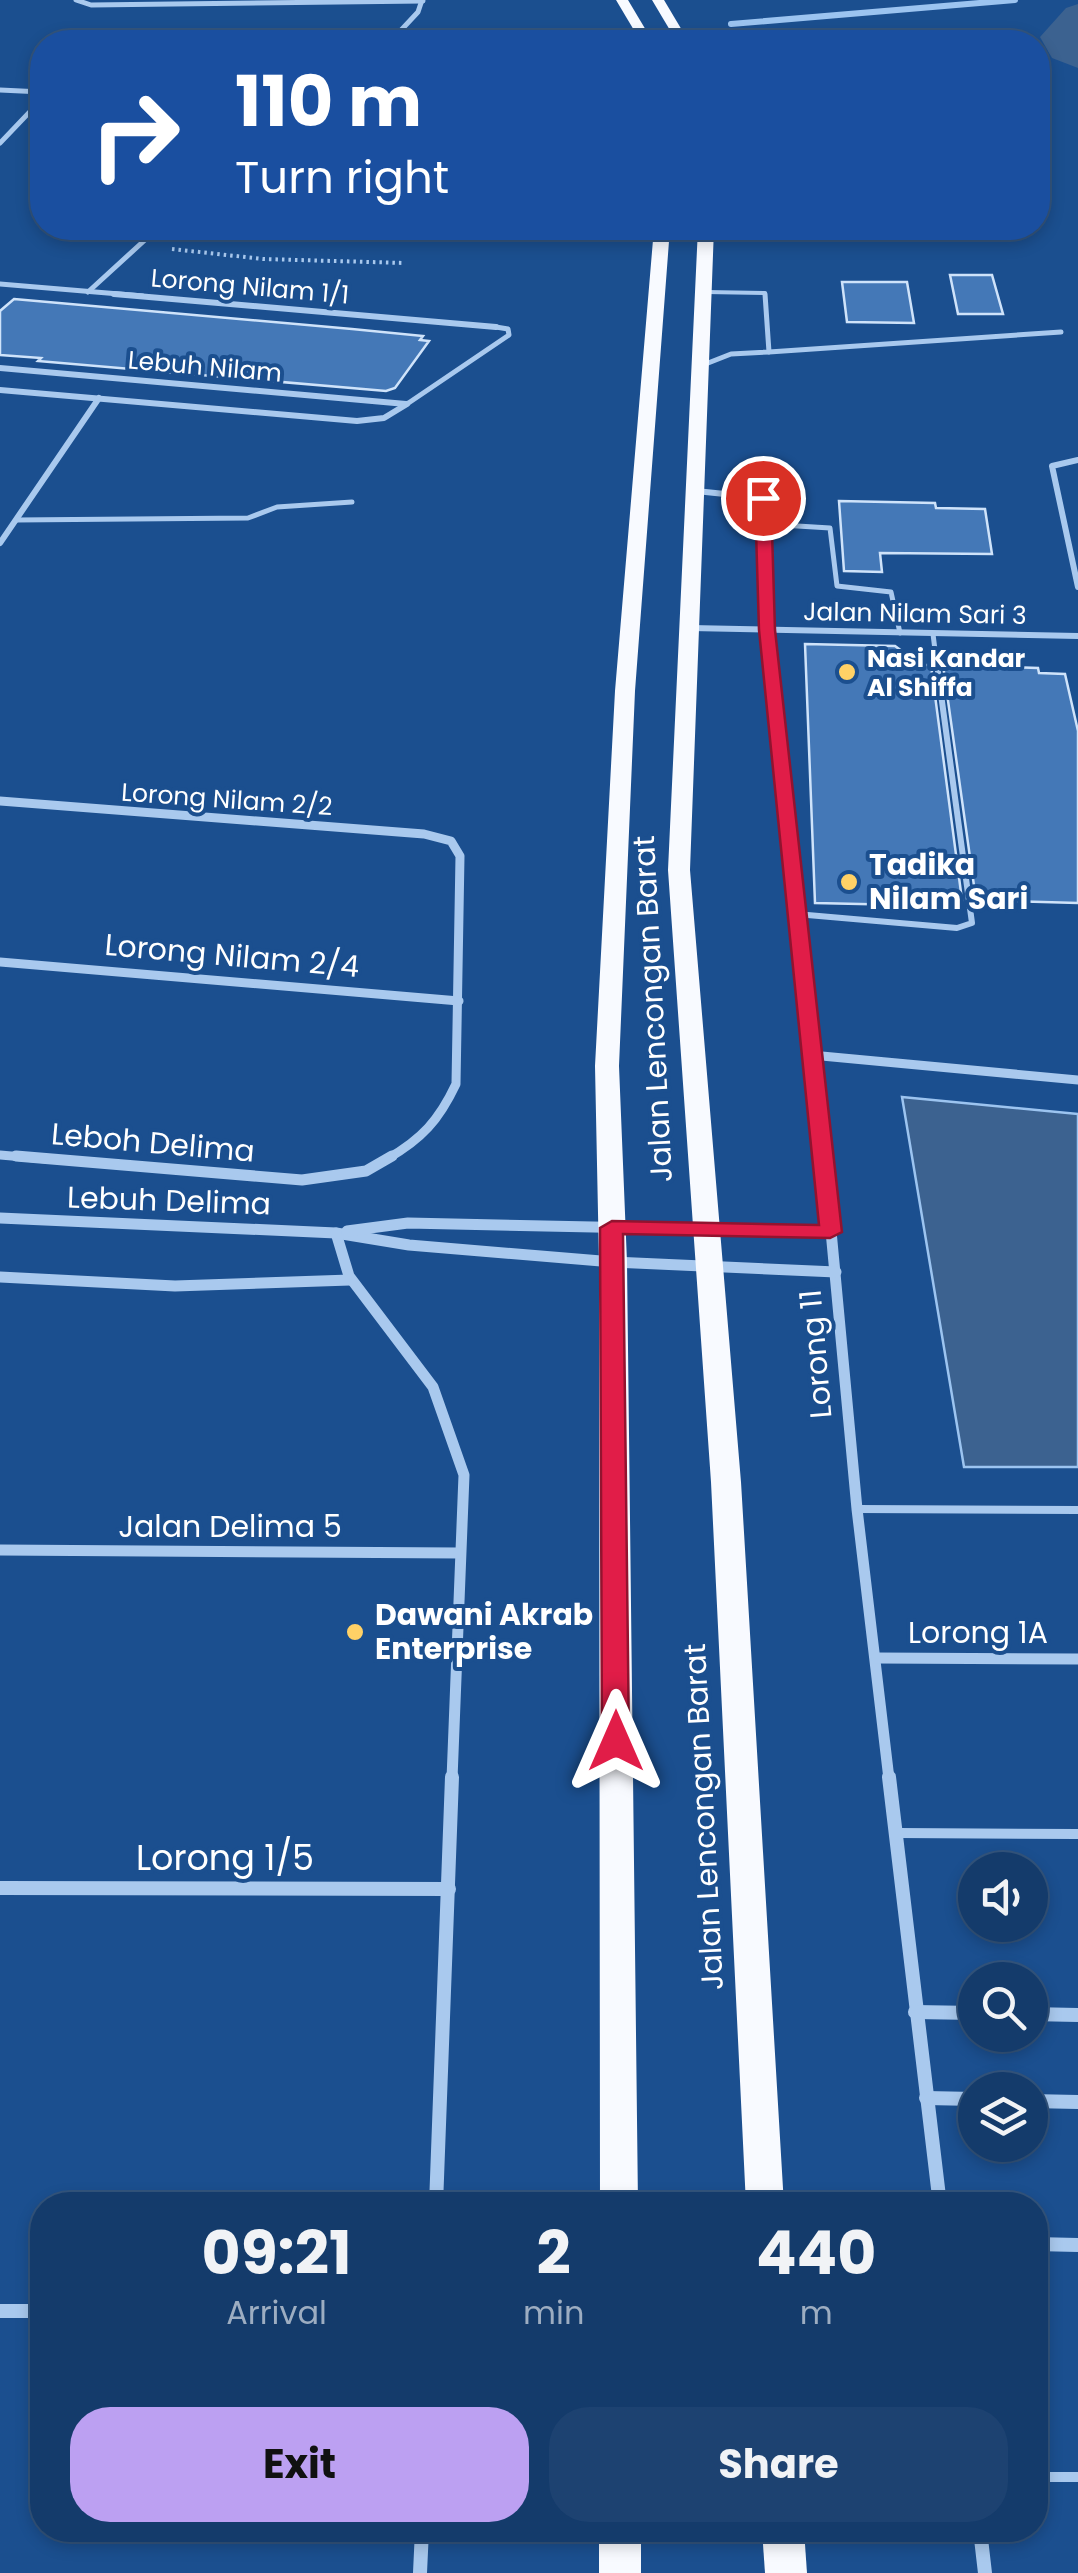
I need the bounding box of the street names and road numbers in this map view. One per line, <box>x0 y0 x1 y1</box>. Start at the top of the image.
street label: Lorong Nilam 1/1 <box>149 260 351 313</box>
street label: Lebuh Nilam <box>127 342 283 391</box>
street label: Jalan Nilam Sari 3 <box>803 594 1027 633</box>
street label: Lorong Nilam 2/2 <box>120 775 334 824</box>
street label: Jalan Lencongan Barat <box>622 835 683 1184</box>
street label: Lorong Nilam 2/4 <box>103 923 361 988</box>
street label: Leboh Delima <box>50 1112 257 1173</box>
street label: Lebuh Delima <box>66 1175 272 1226</box>
street label: Lorong 11 <box>788 1288 843 1420</box>
street label: Jalan Delima 5 <box>118 1505 342 1548</box>
street label: Lorong 1A <box>908 1611 1048 1654</box>
street label: Jalan Lencongan Barat <box>673 1643 734 1992</box>
street label: Lorong 1/5 <box>136 1833 314 1882</box>

